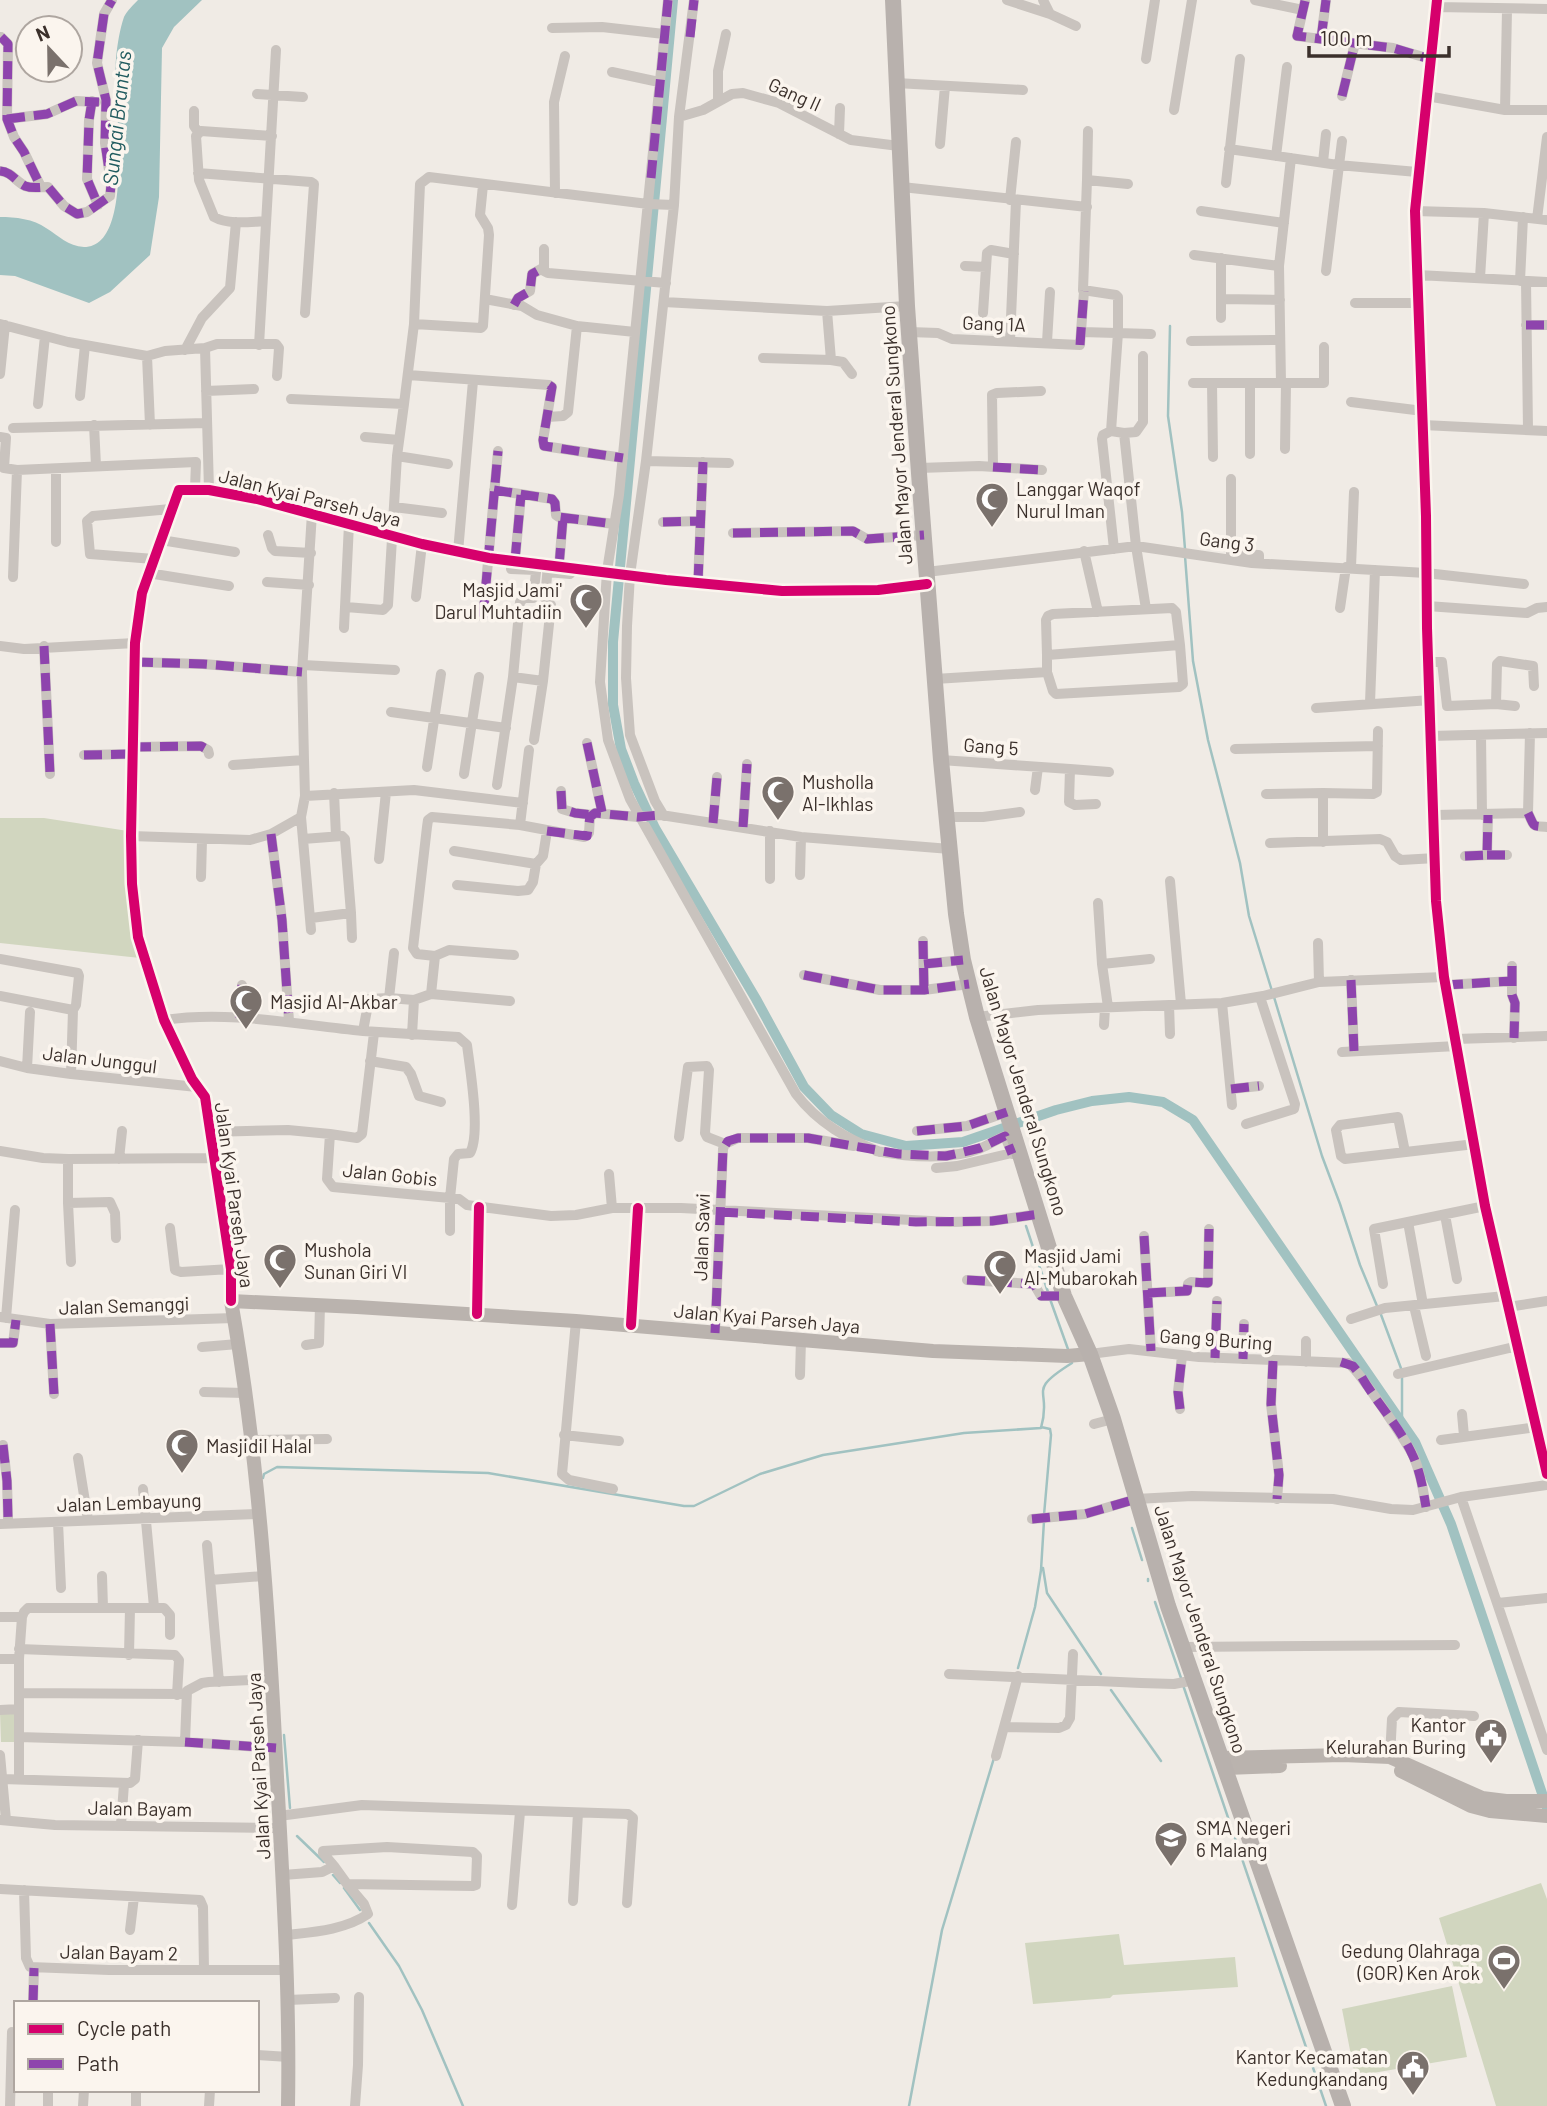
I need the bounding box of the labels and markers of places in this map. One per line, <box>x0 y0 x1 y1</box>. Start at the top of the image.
place label: Langgar Waqof Nurul Iman <box>1016 477 1140 522</box>
mosque icon: Langgar Waqof Nurul Iman <box>973 480 1011 529</box>
place label: Masjid Jami' Darul Muhtadiin <box>434 578 562 623</box>
mosque icon: Masjid Jami' Darul Muhtadiin <box>567 581 605 630</box>
place label: Musholla Al-Ikhlas <box>802 770 874 815</box>
mosque icon: Musholla Al-Ikhlas <box>759 773 797 822</box>
mosque icon: Masjid Al-Akbar <box>227 982 265 1031</box>
place label: Masjid Al-Akbar <box>270 990 398 1013</box>
place label: Mushola Sunan Giri VI <box>304 1238 407 1283</box>
mosque icon: Mushola Sunan Giri VI <box>261 1241 299 1290</box>
place label: Masjid Jami Al-Mubarokah <box>1024 1244 1138 1289</box>
mosque icon: Masjid Jami Al-Mubarokah <box>981 1247 1019 1296</box>
mosque icon: Masjidil Halal <box>163 1426 201 1475</box>
place label: Masjidil Halal <box>206 1434 312 1457</box>
place label: Kantor Kelurahan Buring <box>1325 1713 1466 1758</box>
public building icon: Kantor Kelurahan Buring <box>1472 1716 1510 1765</box>
place label: SMA Negeri 6 Malang <box>1196 1816 1291 1861</box>
school or university icon: SMA Negeri 6 Malang <box>1152 1819 1190 1868</box>
place label: Gedung Olahraga (GOR) Ken Arok <box>1341 1939 1480 1984</box>
sports icon: Gedung Olahraga (GOR) Ken Arok <box>1485 1942 1523 1991</box>
place label: Kantor Kecamatan Kedungkandang <box>1235 2045 1388 2090</box>
public building icon: Kantor Kecamatan Kedungkandang <box>1394 2048 1432 2097</box>

